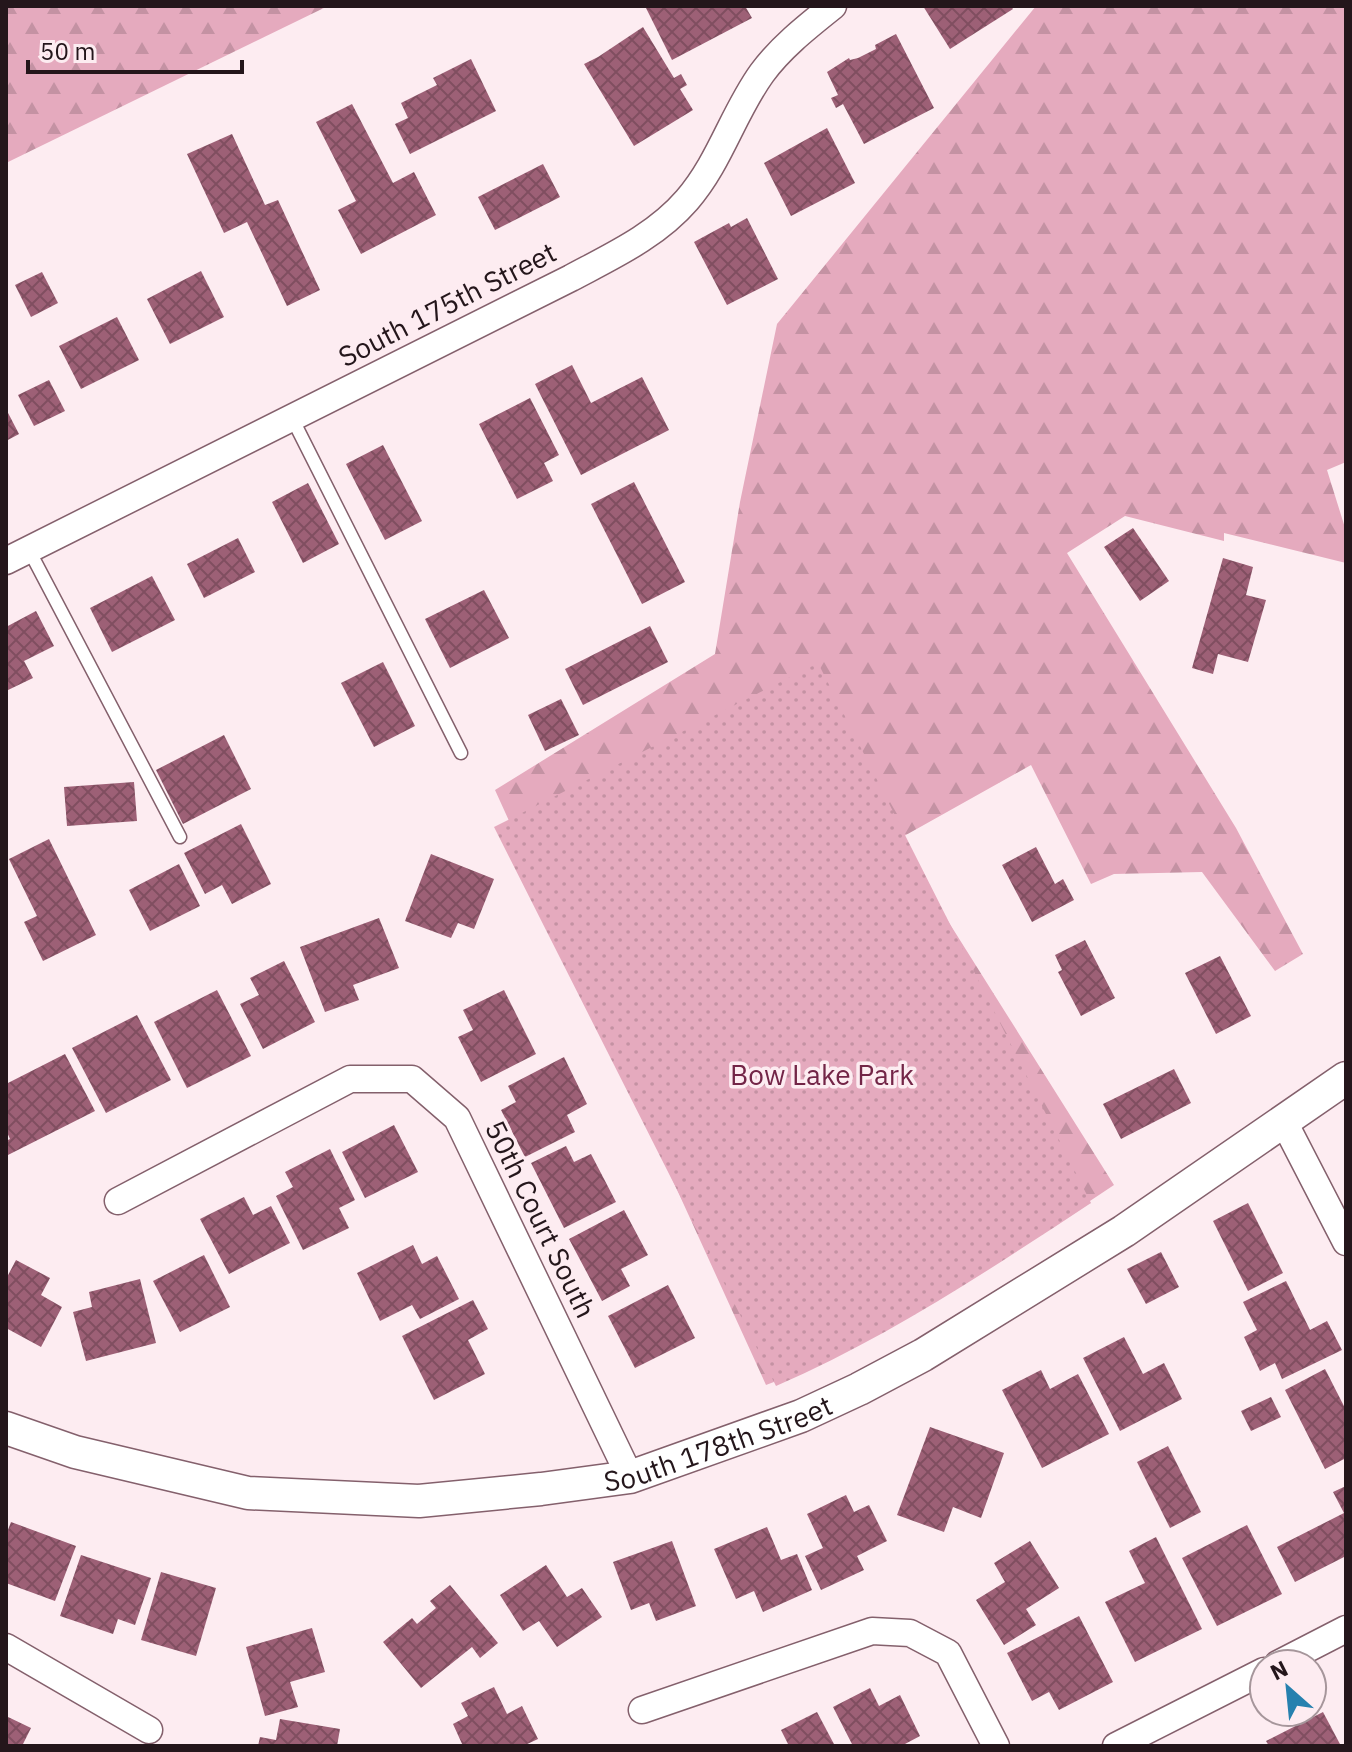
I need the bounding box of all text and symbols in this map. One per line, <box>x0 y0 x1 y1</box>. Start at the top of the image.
scale bar <box>28 24 242 74</box>
text: 50 m <box>40 35 95 67</box>
street label: South 175th Street <box>332 233 562 375</box>
park label: Bow Lake Park <box>730 1056 914 1093</box>
street label: 50th Court South <box>477 1114 605 1324</box>
street label: South 178th Street <box>601 1386 838 1499</box>
north arrow <box>1248 1648 1328 1728</box>
text: N <box>1265 1653 1292 1686</box>

